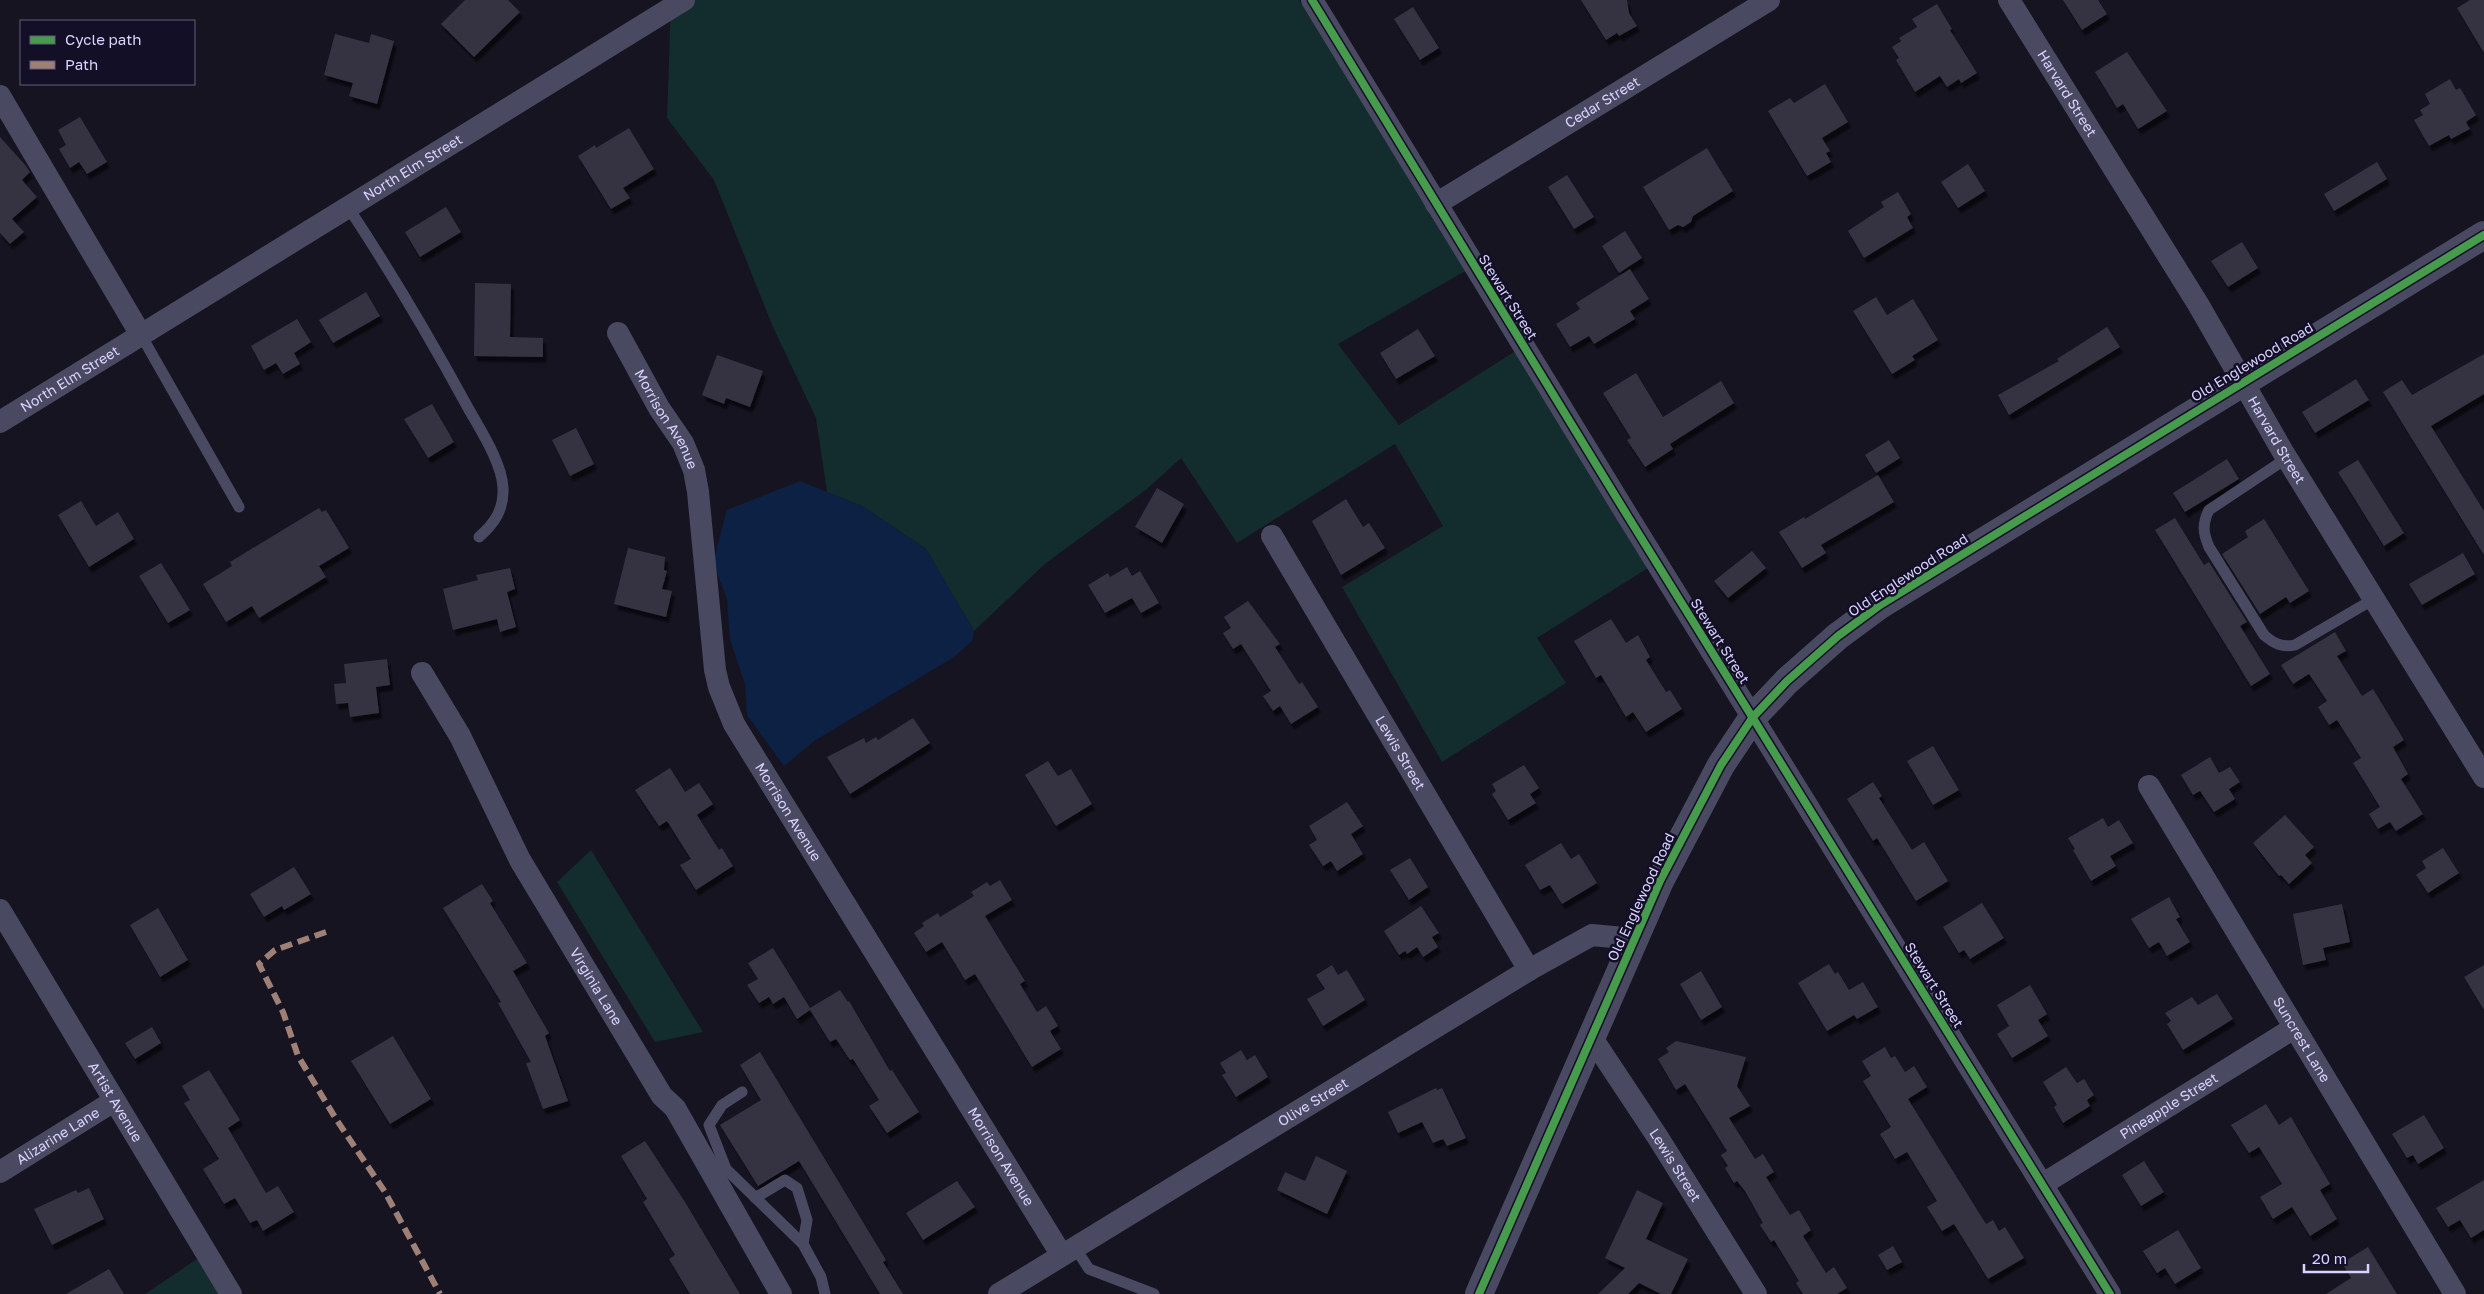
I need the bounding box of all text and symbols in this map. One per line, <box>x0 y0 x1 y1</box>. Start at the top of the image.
legend <box>20 20 195 85</box>
text: Cycle path <box>65 30 141 48</box>
street label: Harvard Street <box>2034 47 2101 140</box>
text: Path <box>65 55 98 73</box>
street label: Cedar Street <box>1561 72 1643 131</box>
street label: North Elm Street <box>360 130 465 204</box>
street label: Stewart Street <box>1475 251 1541 343</box>
street label: Old Englewood Road <box>2188 318 2316 405</box>
street label: North Elm Street <box>17 342 122 415</box>
street label: Morrison Avenue <box>631 366 702 471</box>
street label: Harvard Street <box>2245 393 2309 487</box>
street label: Old Englewood Road <box>1845 530 1971 620</box>
street label: Stewart Street <box>1687 595 1753 687</box>
street label: Lewis Street <box>1372 712 1429 793</box>
street label: Morrison Avenue <box>752 759 825 864</box>
street label: Old Englewood Road <box>1603 830 1678 964</box>
street label: Stewart Street <box>1901 939 1967 1031</box>
street label: Virginia Lane <box>567 944 626 1028</box>
street label: Suncrest Lane <box>2270 994 2334 1085</box>
street label: Artist Avenue <box>85 1059 147 1145</box>
street label: Pineapple Street <box>2116 1069 2221 1142</box>
street label: Olive Street <box>1274 1074 1351 1130</box>
street label: Alizarine Lane <box>13 1103 102 1168</box>
street label: Morrison Avenue <box>965 1104 1038 1209</box>
street label: Lewis Street <box>1646 1125 1705 1205</box>
scale bar <box>2304 1242 2368 1274</box>
text: 20 m <box>2312 1249 2347 1267</box>

